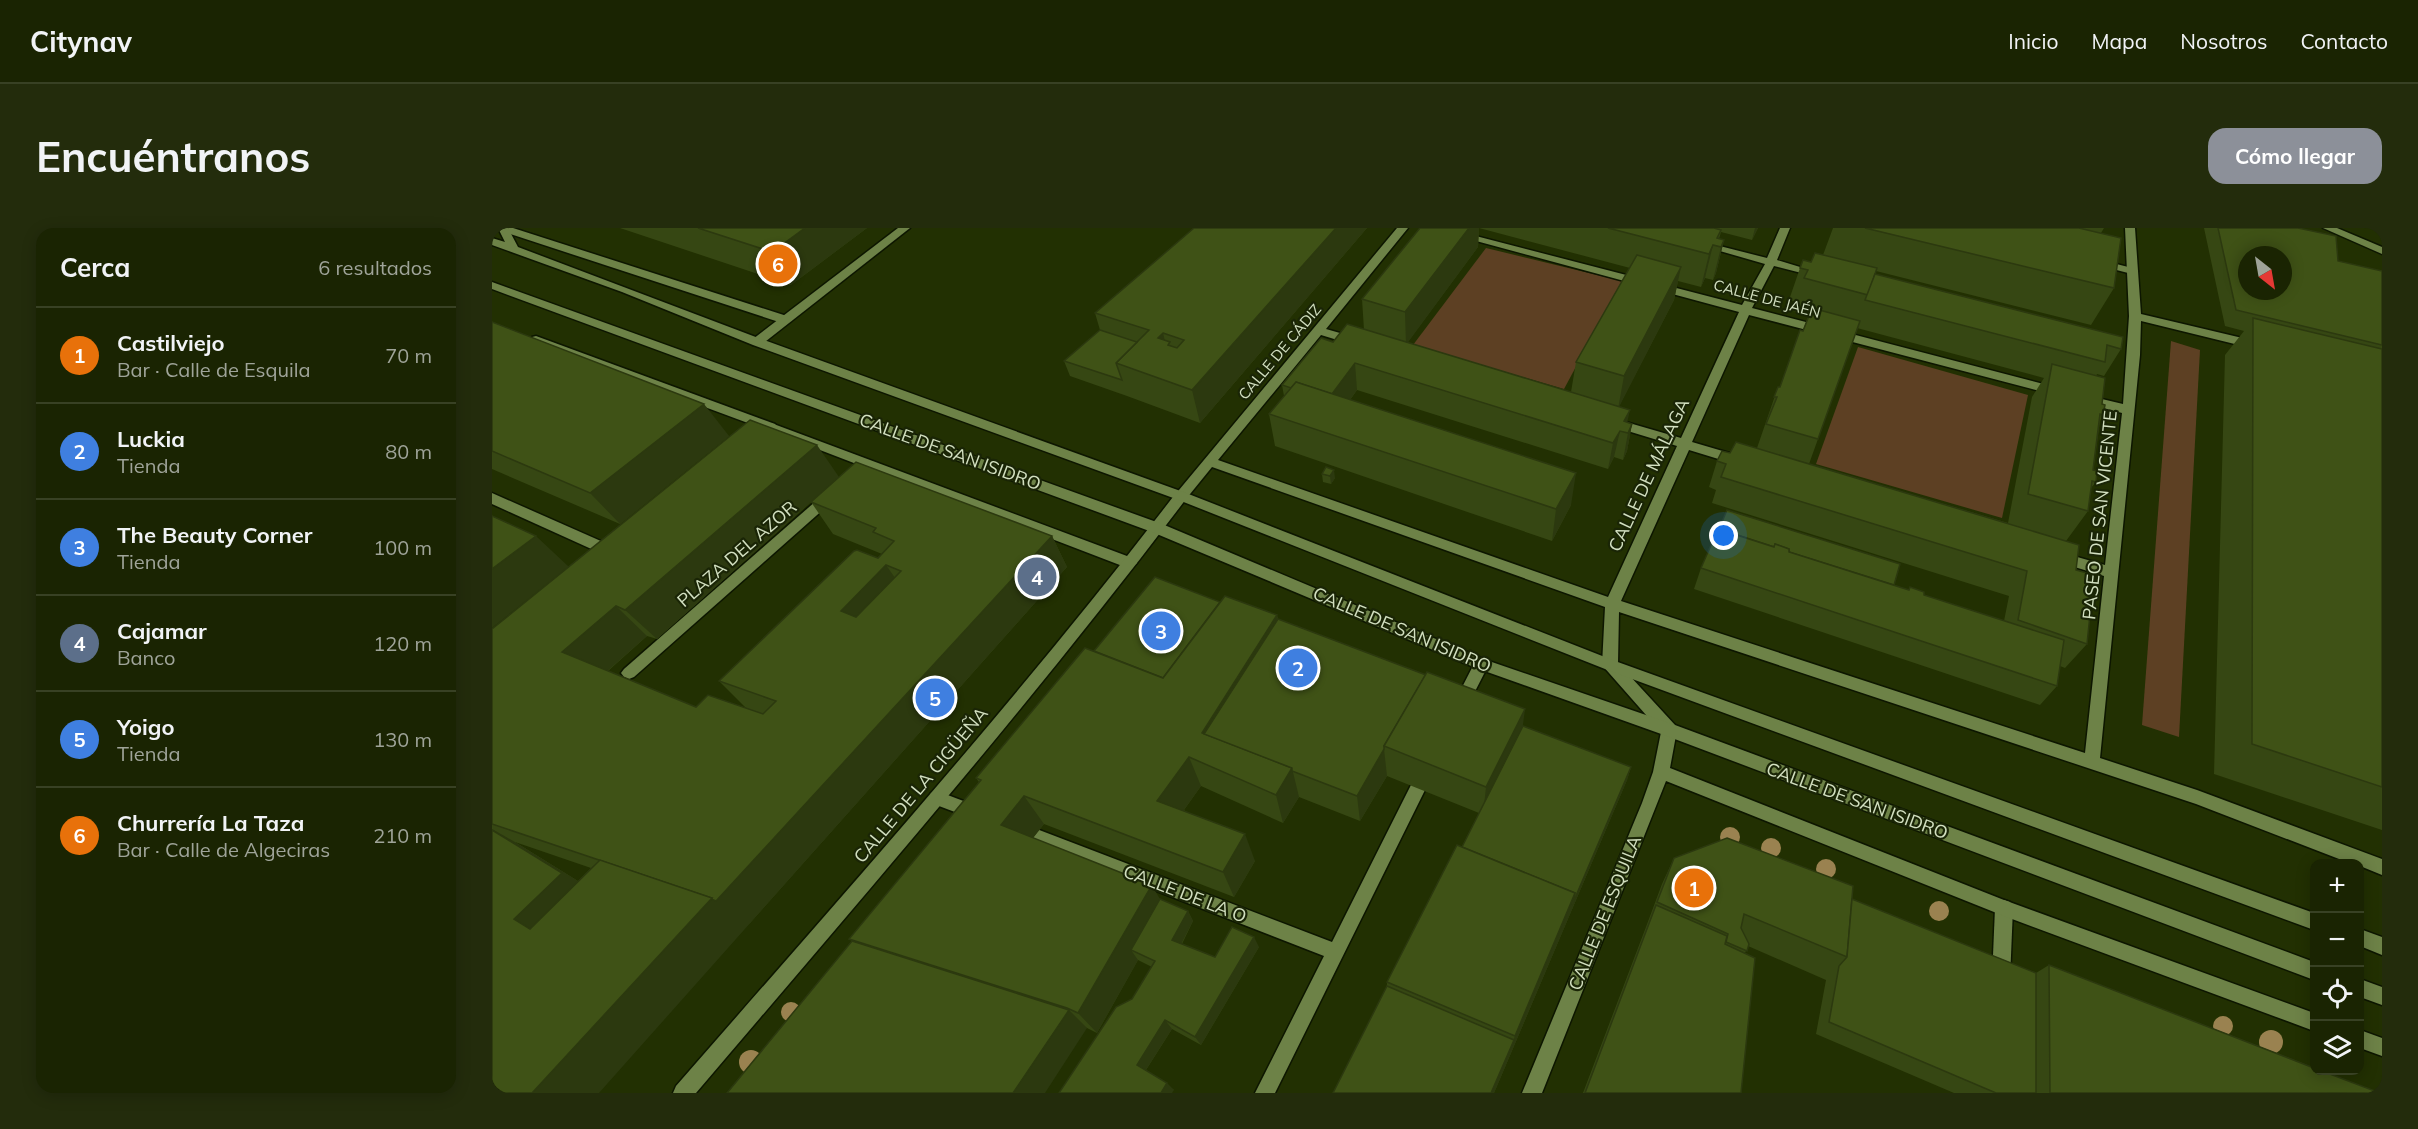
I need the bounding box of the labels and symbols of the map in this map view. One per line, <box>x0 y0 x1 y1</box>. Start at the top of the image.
pin: 6 <box>758 242 798 286</box>
north arrow <box>2238 246 2292 300</box>
street label: CALLE DE JAÉN <box>1712 275 1823 322</box>
street label: CALLE DE CÁDIZ <box>1234 300 1325 403</box>
street label: CALLE DE MÁLAGA <box>1603 395 1694 555</box>
street label: CALLE DE SAN ISIDRO <box>856 408 1044 495</box>
street label: PASEO DE SAN VICENTE <box>2077 409 2122 621</box>
street label: PLAZA DEL AZOR <box>672 495 801 612</box>
your location <box>1709 521 1738 550</box>
pin: 4 <box>1018 554 1056 600</box>
street label: CALLE DE SAN ISIDRO <box>1309 582 1495 678</box>
pin: 3 <box>1142 608 1180 654</box>
pin: 2 <box>1278 646 1318 690</box>
pin: 5 <box>916 676 954 720</box>
street label: CALLE DE LA CIGÜEÑA <box>849 702 993 867</box>
street label: CALLE DE SAN ISIDRO <box>1763 757 1951 844</box>
street label: CALLE DE ESQUILA <box>1563 832 1646 994</box>
street label: CALLE DE LA O <box>1120 859 1250 928</box>
pin: 1 <box>1674 866 1714 910</box>

